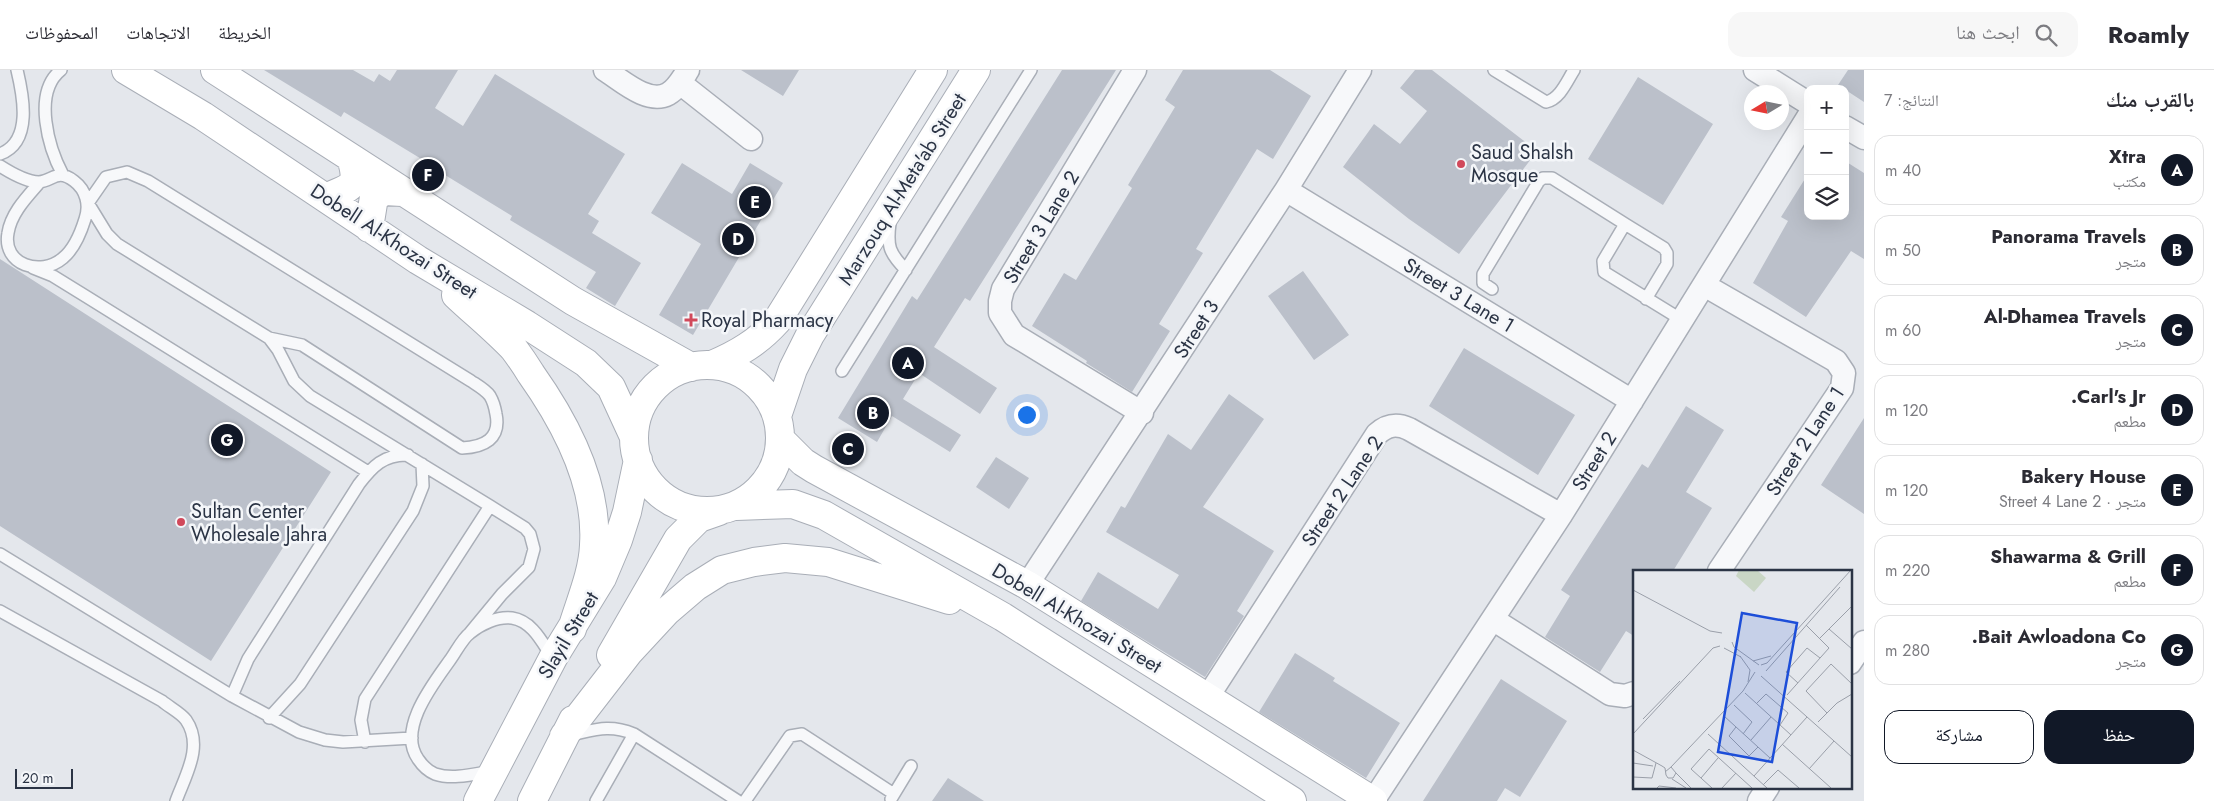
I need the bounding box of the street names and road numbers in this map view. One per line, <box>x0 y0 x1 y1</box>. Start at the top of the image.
street label: Marzouq Al-Meta'ab Street <box>831 87 974 291</box>
street label: Street 3 Lane 2 <box>996 165 1087 289</box>
street label: Dobell Al-Khozai Street <box>305 177 483 306</box>
street label: Street 3 Lane 1 <box>1398 251 1520 340</box>
street label: Street 3 <box>1167 294 1226 364</box>
street label: Street 2 Lane 1 <box>1759 381 1852 502</box>
street label: Street 2 <box>1565 426 1624 497</box>
street label: Street 2 Lane 2 <box>1295 430 1390 552</box>
street label: Dobell Al-Khozai Street <box>986 556 1167 681</box>
street label: Slayil Street <box>531 586 606 684</box>

